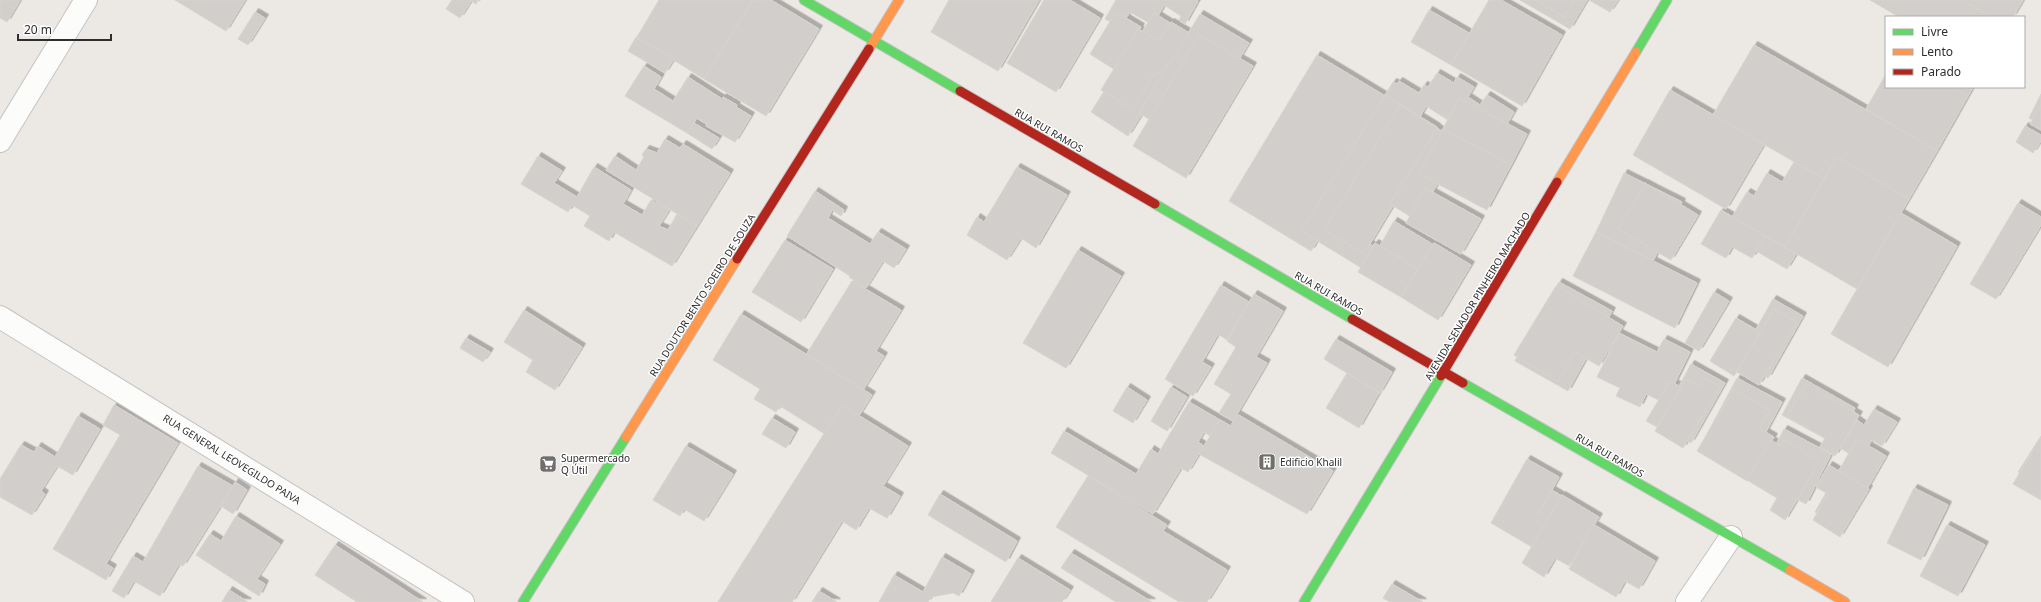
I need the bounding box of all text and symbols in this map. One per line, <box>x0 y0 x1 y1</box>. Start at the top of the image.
scale bar <box>18 16 111 42</box>
legend <box>1885 16 2025 88</box>
text: 20 m <box>24 21 52 38</box>
text: Livre <box>1921 23 1948 40</box>
text: Lento <box>1921 43 1953 60</box>
text: Parado <box>1921 63 1961 80</box>
street label: RUA RUI RAMOS <box>1012 105 1086 156</box>
street label: AVENIDA SENADOR PINHEIRO MACHADO <box>1421 209 1533 383</box>
street label: RUA DOUTOR BENTO SOEIRO DE SOUZA <box>646 211 758 379</box>
street label: RUA RUI RAMOS <box>1292 268 1366 319</box>
street label: RUA GENERAL LEOVEGILDO PAIVA <box>160 411 304 508</box>
street label: RUA RUI RAMOS <box>1573 430 1647 481</box>
place label: Supermercado Q Útil <box>561 451 630 477</box>
building icon: Edificio Khalil <box>1257 452 1277 472</box>
supermarket icon: Supermercado Q Útil <box>538 454 558 474</box>
place label: Edificio Khalil <box>1280 455 1342 469</box>

